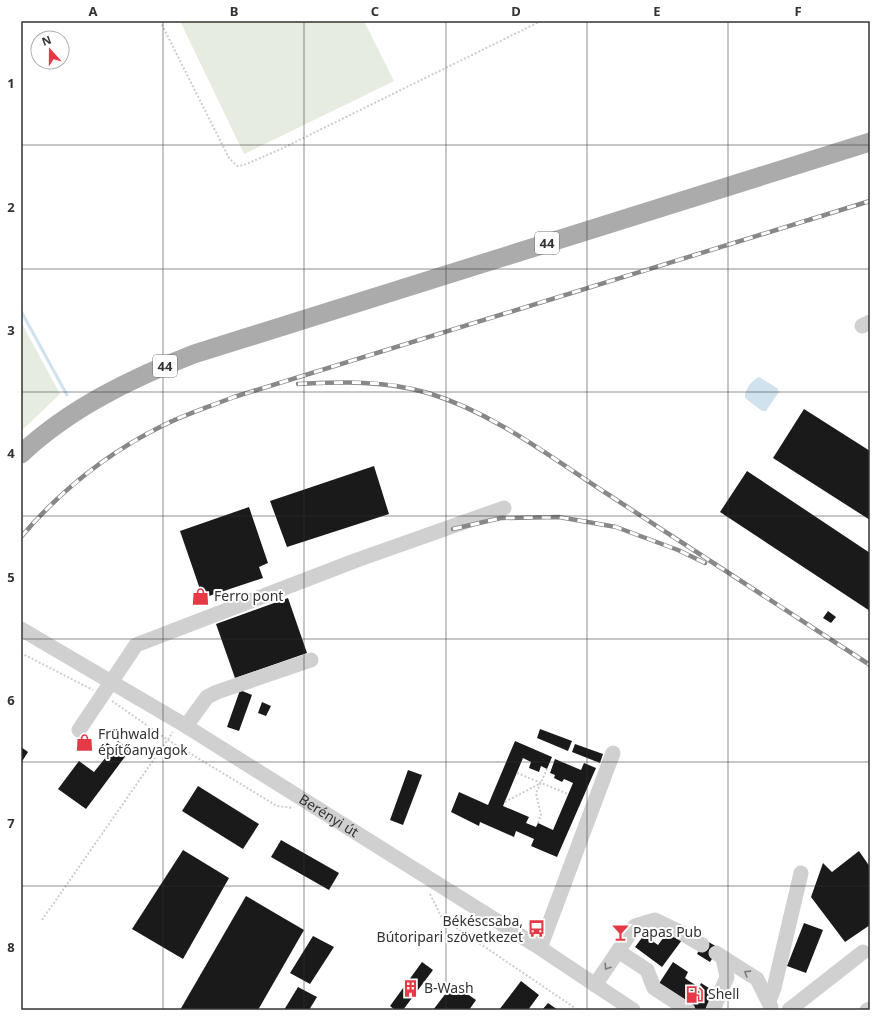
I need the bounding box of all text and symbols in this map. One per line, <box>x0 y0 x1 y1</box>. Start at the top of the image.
text: A <box>89 2 98 20</box>
text: B <box>230 2 238 20</box>
text: C <box>371 2 379 20</box>
text: D <box>511 2 521 20</box>
text: E <box>653 2 661 20</box>
text: F <box>794 2 802 20</box>
north arrow <box>30 30 70 70</box>
text: N <box>39 32 53 49</box>
text: 1 <box>7 74 15 92</box>
text: 2 <box>7 198 15 216</box>
road number: 44 <box>535 232 559 254</box>
text: 3 <box>7 321 15 339</box>
road number: 44 <box>153 355 177 377</box>
text: 4 <box>7 444 15 462</box>
text: 5 <box>7 568 15 586</box>
shop icon: Ferro pont <box>191 586 211 606</box>
place label: Ferro pont <box>214 586 283 605</box>
text: 6 <box>7 691 15 709</box>
place label: Frühwald építőanyagok <box>98 724 188 759</box>
shop icon: Frühwald építőanyagok <box>75 732 95 752</box>
street label: Berényi út <box>296 789 363 841</box>
text: 7 <box>7 814 15 832</box>
place label: Békéscsaba, Bútoripari szövetkezet <box>377 911 523 946</box>
bus stop icon: Békéscsaba, Bútoripari szövetkezet <box>526 919 546 939</box>
bar icon: Papas Pub <box>610 922 630 942</box>
place label: Papas Pub <box>633 922 702 941</box>
text: 8 <box>7 938 15 956</box>
one-way arrow <box>605 963 612 970</box>
one-way arrow <box>744 970 751 977</box>
building icon: B-Wash <box>401 978 421 998</box>
place label: B-Wash <box>424 978 474 997</box>
fuel station icon: Shell <box>685 984 705 1004</box>
place label: Shell <box>708 984 739 1003</box>

